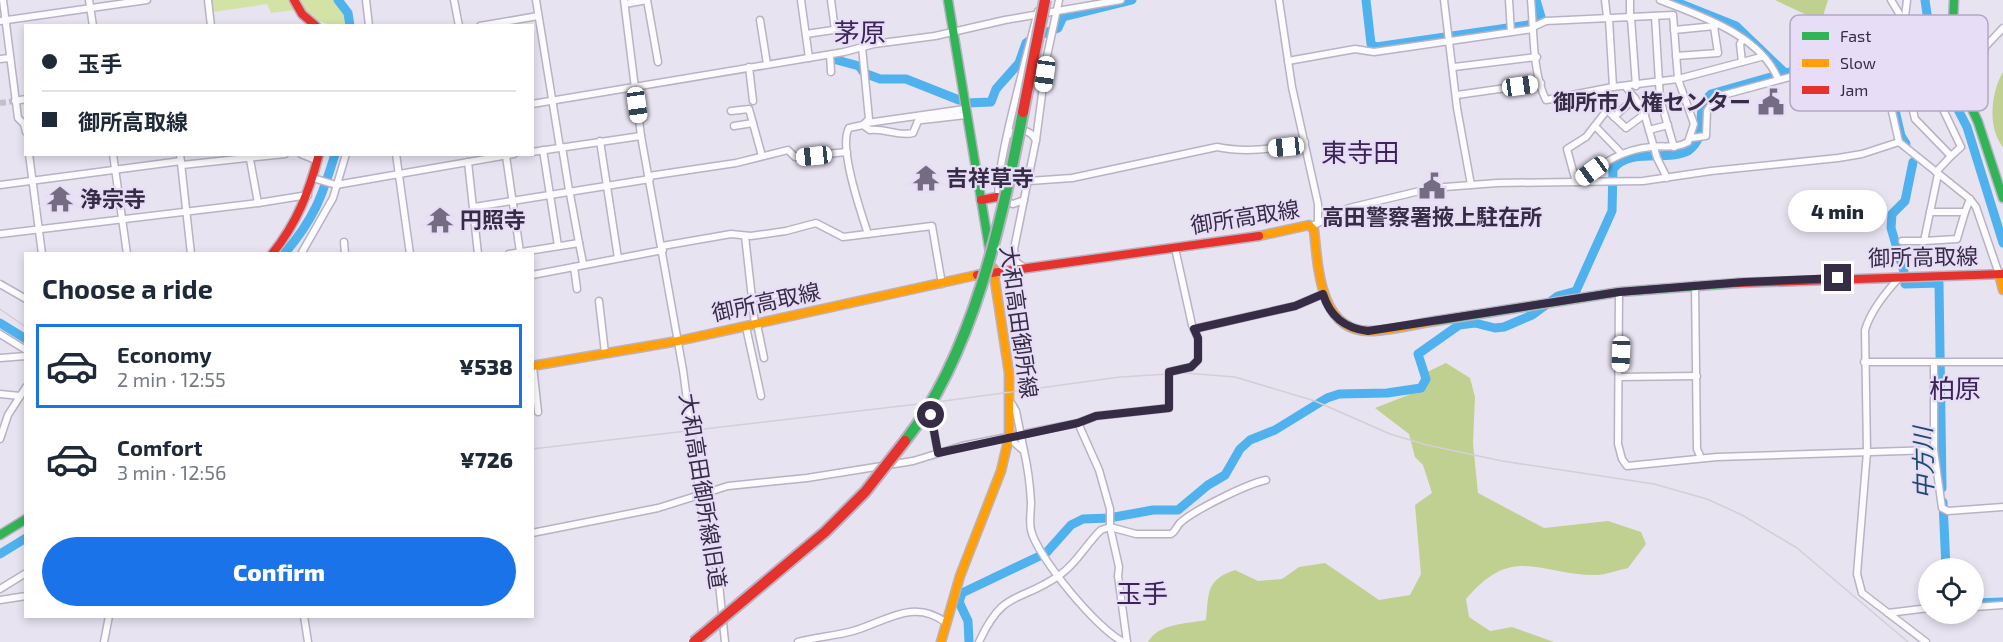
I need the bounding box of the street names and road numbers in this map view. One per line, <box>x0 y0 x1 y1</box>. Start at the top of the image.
street label: 御所高取線 <box>1188 195 1301 237</box>
street label: 御所高取線 <box>1868 242 1978 270</box>
street label: 大和高田御所線 <box>996 244 1044 400</box>
street label: 御所高取線 <box>709 277 822 325</box>
street label: 大和高田御所線旧道 <box>676 391 732 591</box>

